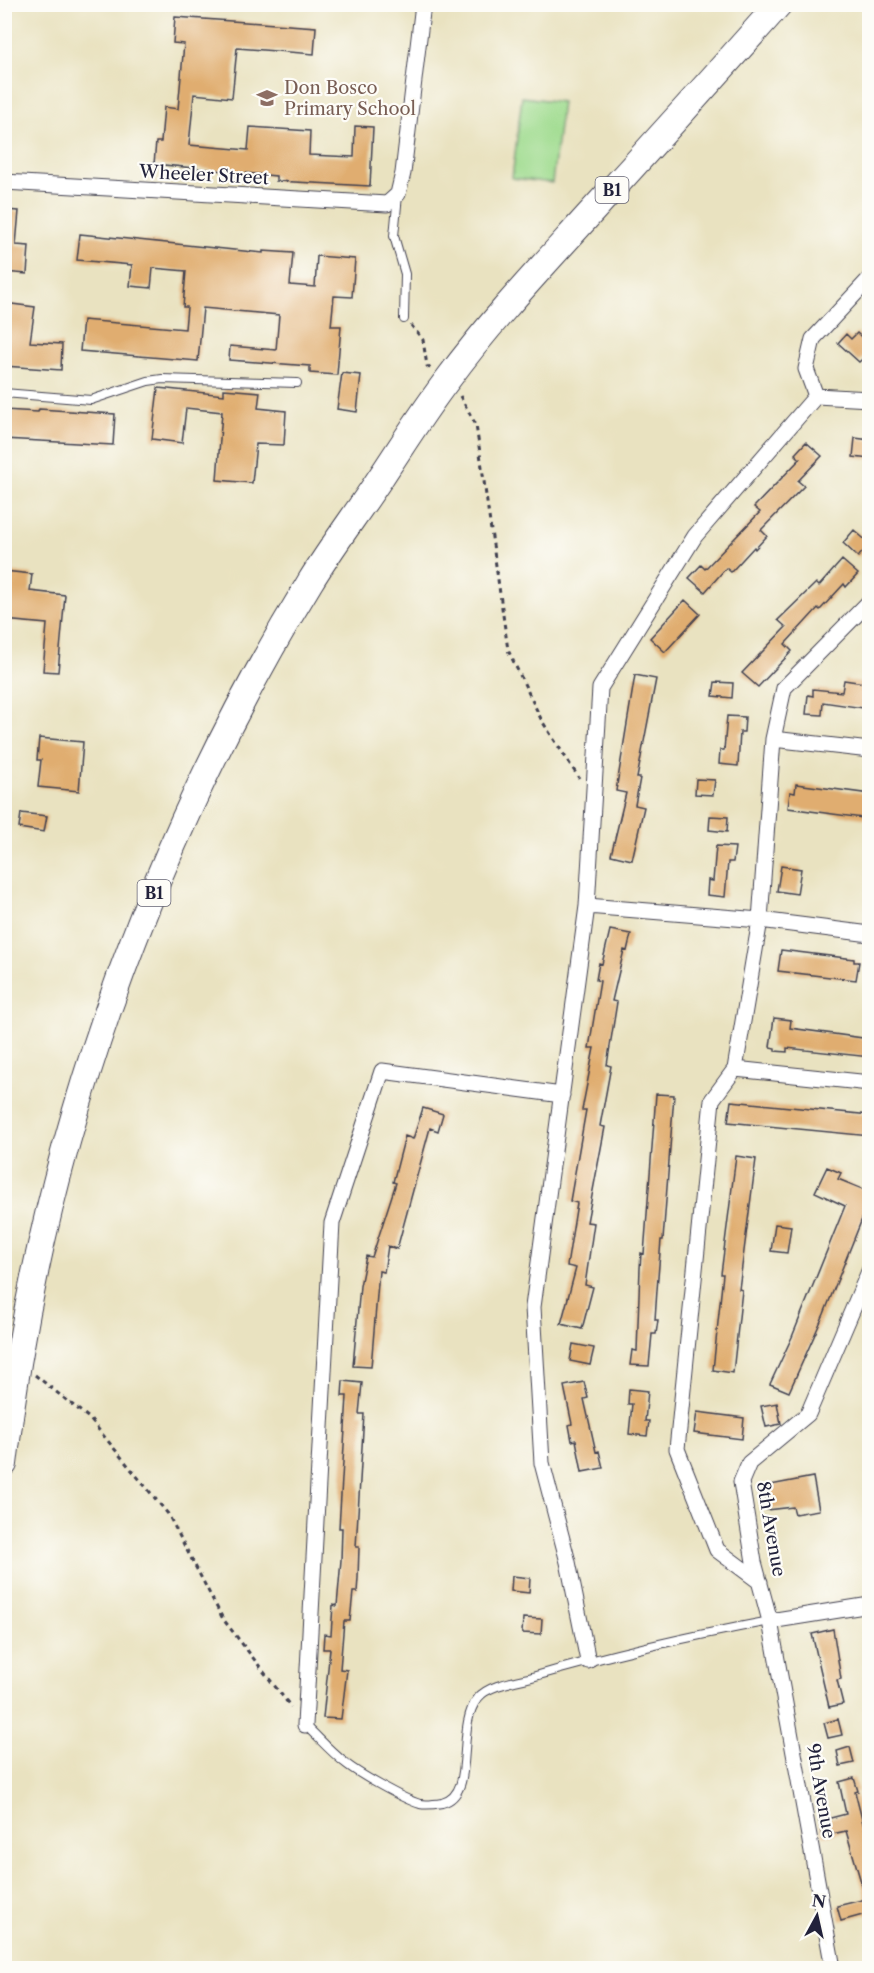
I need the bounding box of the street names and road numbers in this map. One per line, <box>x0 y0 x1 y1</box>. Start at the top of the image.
street label: Wheeler Street <box>137 161 270 189</box>
road number: B1 <box>596 177 628 203</box>
road number: B1 <box>138 880 170 906</box>
street label: 8th Avenue <box>752 1480 790 1578</box>
street label: 9th Avenue <box>802 1742 840 1840</box>

